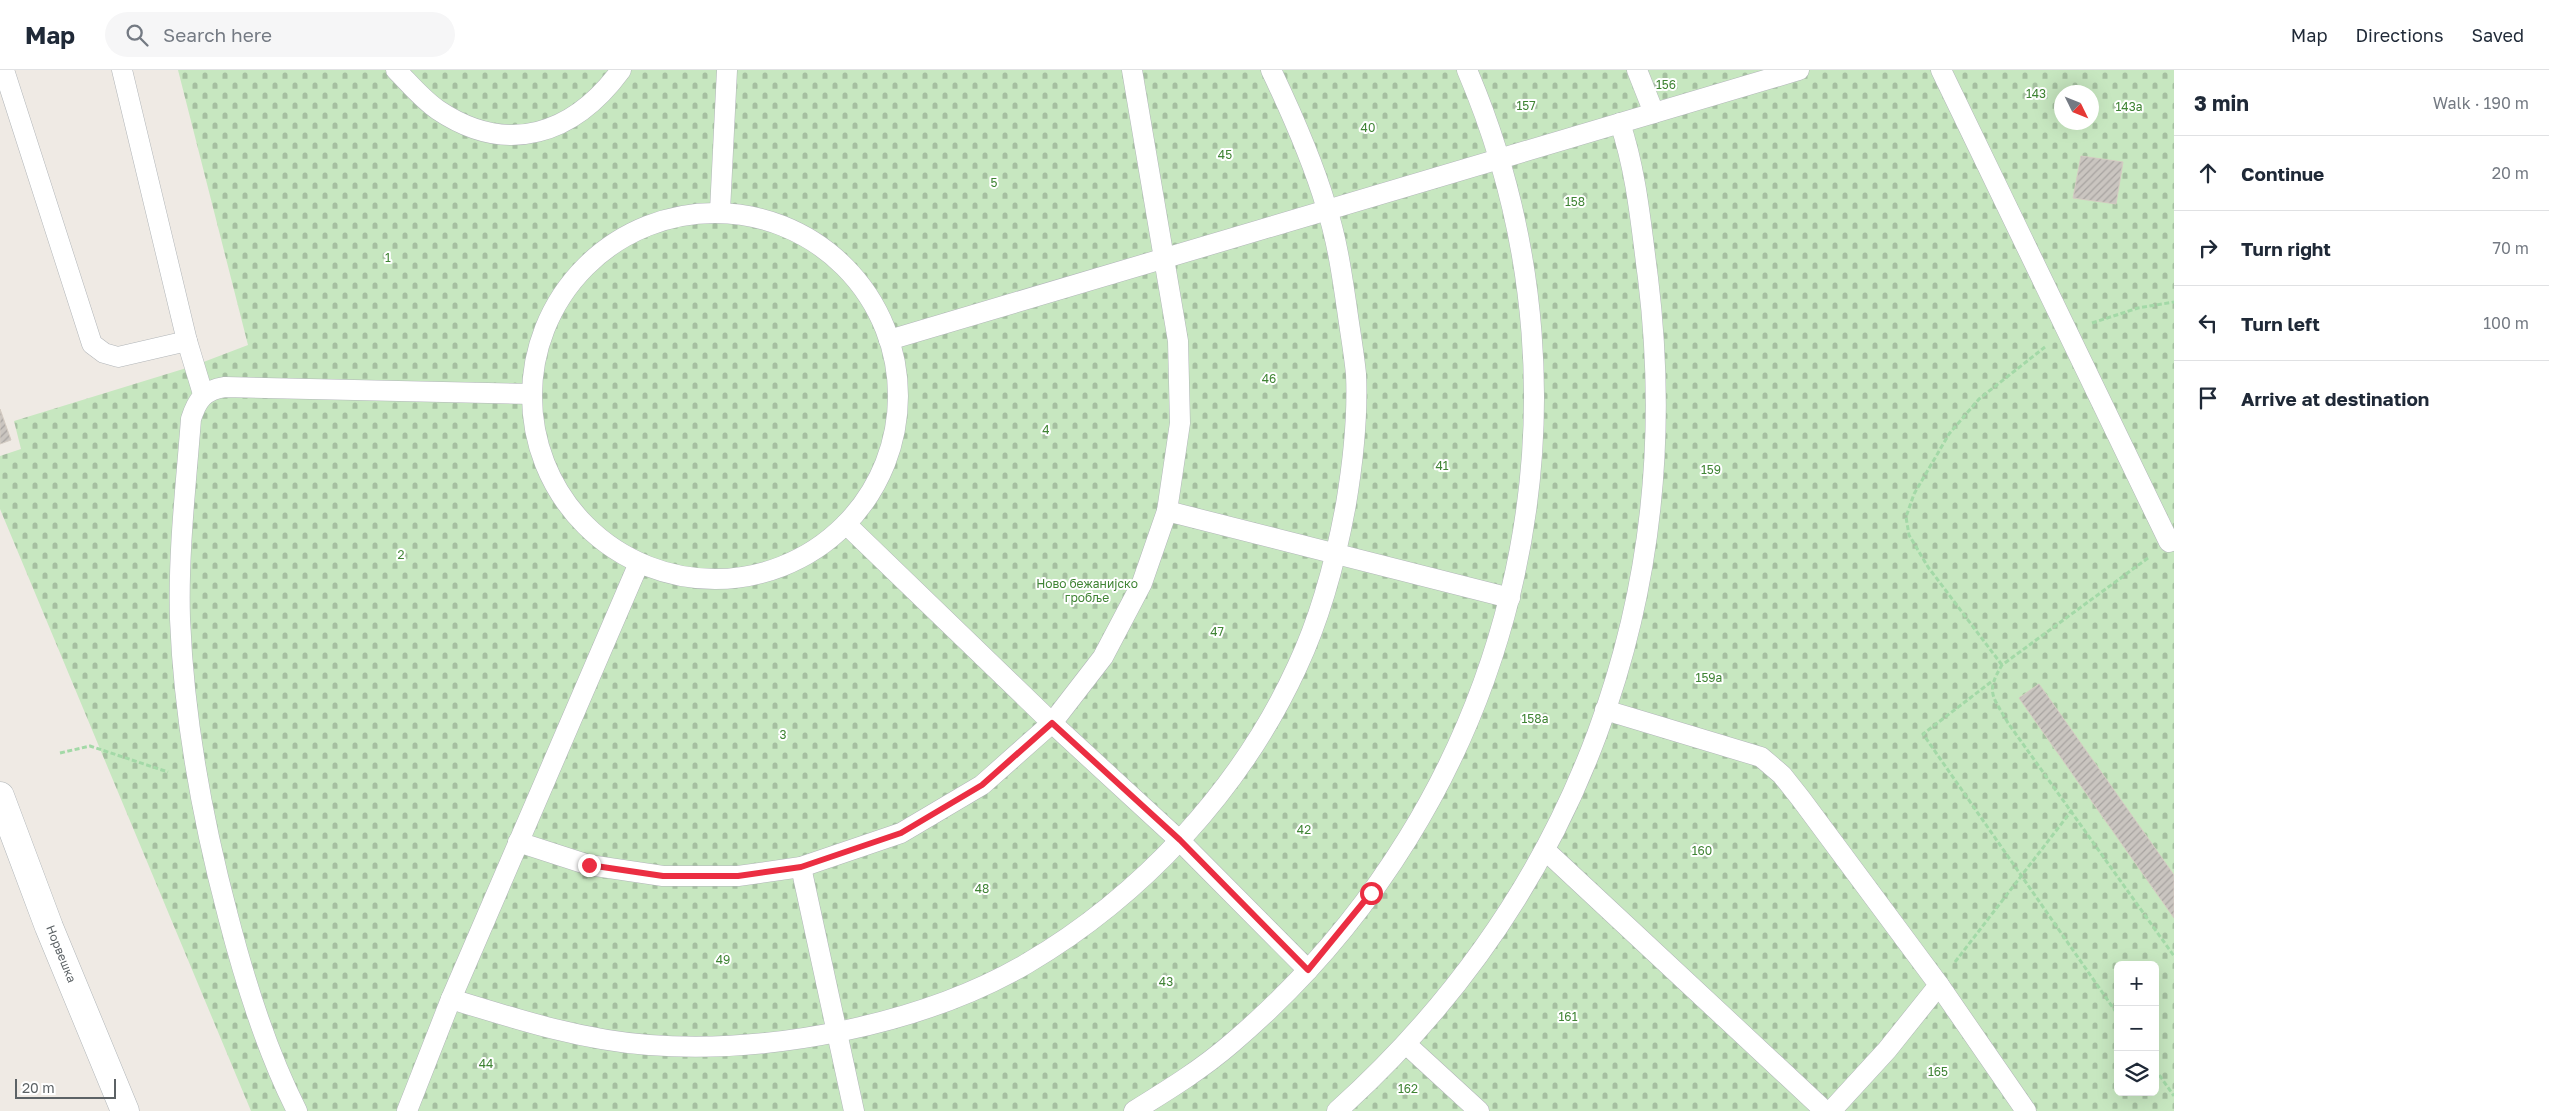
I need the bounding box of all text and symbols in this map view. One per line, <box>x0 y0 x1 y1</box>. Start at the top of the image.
search box <box>105 12 455 57</box>
text: Map <box>25 20 75 49</box>
icon: search <box>123 21 151 49</box>
text: Search here <box>163 23 272 46</box>
text: Map <box>2291 24 2327 46</box>
text: Directions <box>2355 24 2443 46</box>
text: Saved <box>2471 24 2524 46</box>
park label: 156 <box>1656 77 1676 92</box>
north arrow <box>2054 85 2099 130</box>
park label: 143 <box>2026 86 2046 101</box>
text: 3 min <box>2194 90 2249 116</box>
text: Walk · 190 m <box>2433 93 2529 113</box>
park label: 157 <box>1516 98 1536 113</box>
park label: 143a <box>2116 99 2142 114</box>
park label: 40 <box>1361 120 1375 135</box>
park label: 45 <box>1218 147 1232 162</box>
icon: ahead <box>2194 159 2222 187</box>
text: Continue <box>2241 162 2324 185</box>
text: 20 m <box>2492 163 2529 183</box>
park label: 5 <box>991 175 998 190</box>
park label: 158 <box>1565 194 1585 209</box>
icon: right <box>2194 234 2222 262</box>
text: Turn right <box>2241 237 2331 260</box>
text: 70 m <box>2492 238 2529 258</box>
park label: 1 <box>385 250 391 265</box>
icon: left <box>2194 309 2222 337</box>
text: Turn left <box>2241 312 2320 335</box>
text: 100 m <box>2483 313 2529 333</box>
park label: 46 <box>1262 371 1276 386</box>
icon: arrive <box>2194 384 2222 412</box>
text: Arrive at destination <box>2241 387 2429 410</box>
park label: 4 <box>1042 422 1050 437</box>
park label: 41 <box>1435 458 1449 473</box>
park label: 159 <box>1701 462 1721 477</box>
park label: 2 <box>398 547 405 562</box>
park label: Ново бежанијско гробље <box>1036 576 1138 605</box>
park label: 47 <box>1210 624 1224 639</box>
park label: 159a <box>1696 670 1722 685</box>
park label: 158a <box>1522 711 1548 726</box>
park label: 3 <box>779 727 787 742</box>
park label: 42 <box>1297 822 1311 837</box>
park label: 160 <box>1692 843 1712 858</box>
route end <box>578 854 601 877</box>
park label: 48 <box>975 881 989 896</box>
route start <box>1360 882 1383 905</box>
street label: Норвешка <box>43 923 80 985</box>
park label: 49 <box>716 952 730 967</box>
map controls <box>2114 961 2159 1096</box>
button: + <box>2114 961 2159 1006</box>
park label: 43 <box>1159 974 1173 989</box>
button: − <box>2114 1006 2159 1051</box>
park label: 161 <box>1559 1009 1578 1024</box>
button: layers <box>2114 1051 2159 1096</box>
park label: 44 <box>479 1056 493 1071</box>
park label: 165 <box>1928 1064 1948 1079</box>
scale bar <box>15 1076 116 1099</box>
text: 20 m <box>22 1079 55 1096</box>
park label: 162 <box>1398 1081 1418 1096</box>

